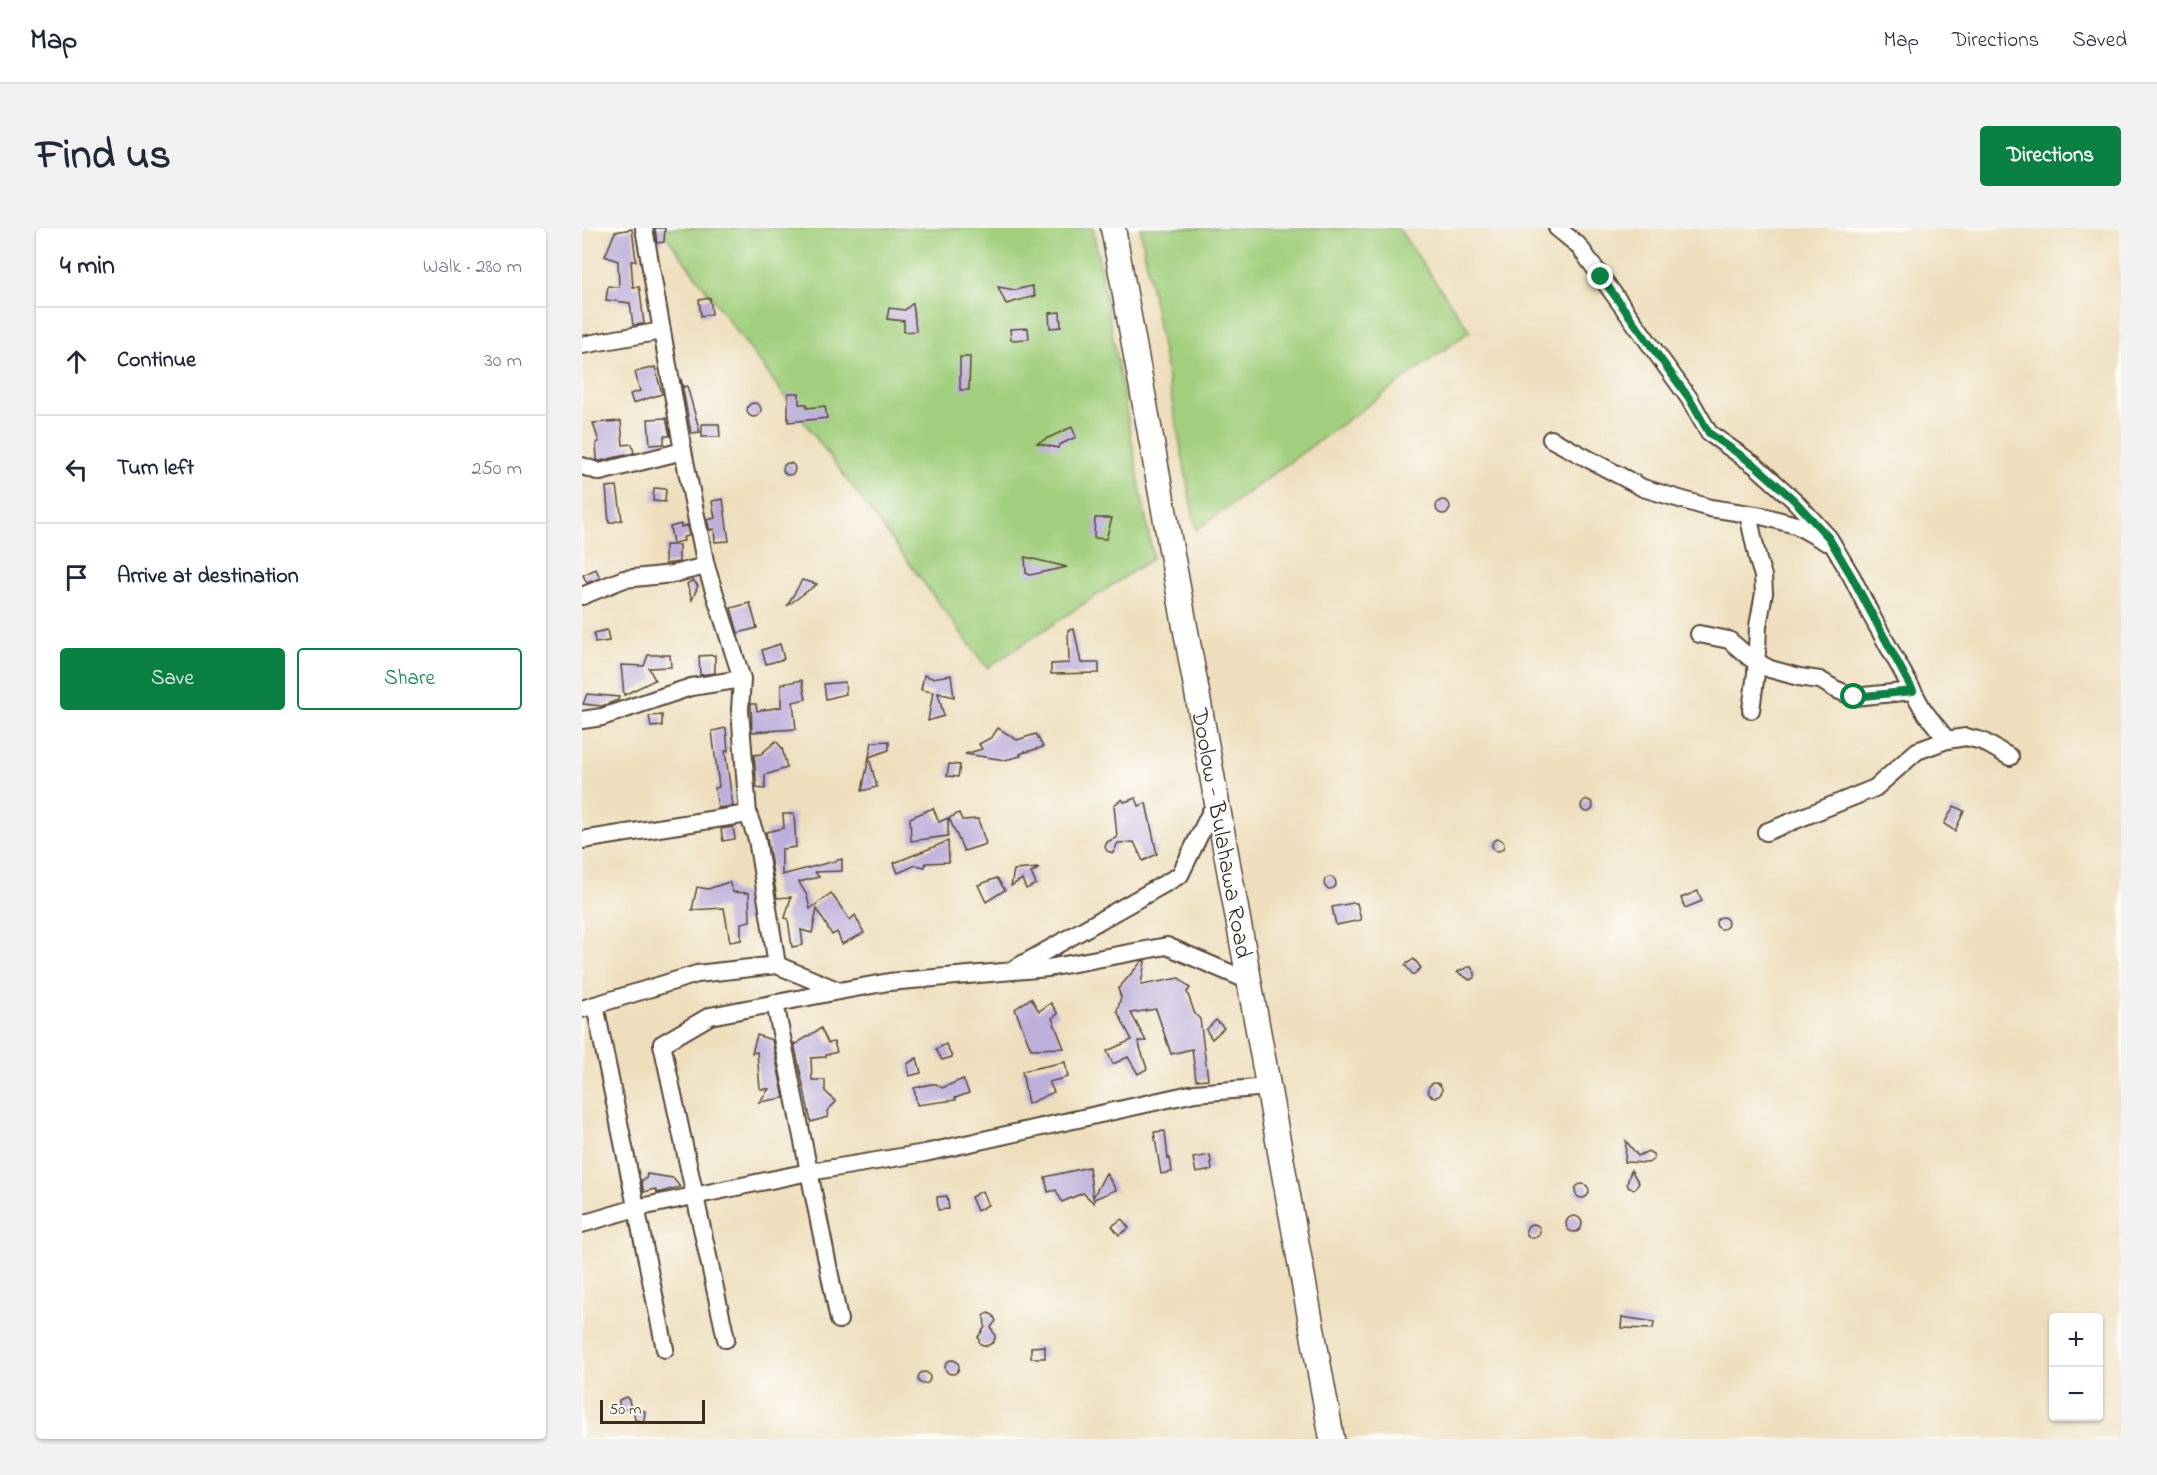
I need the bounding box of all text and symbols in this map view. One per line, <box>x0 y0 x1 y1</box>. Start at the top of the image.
text: Map <box>30 21 77 62</box>
text: Map <box>1883 26 1919 56</box>
text: Directions <box>1952 26 2039 56</box>
text: Saved <box>2072 26 2127 56</box>
text: Find us <box>36 126 171 187</box>
button: Directions <box>1980 126 2121 186</box>
text: 4 min <box>60 248 115 286</box>
text: Walk · 280 m <box>423 253 522 282</box>
route end <box>1587 263 1613 289</box>
icon: ahead <box>60 345 93 378</box>
text: Continue <box>117 345 196 377</box>
text: 30 m <box>485 347 522 376</box>
icon: left <box>60 453 93 486</box>
text: Turn left <box>117 453 194 485</box>
text: 250 m <box>471 455 522 484</box>
icon: arrive <box>60 561 93 594</box>
text: Arrive at destination <box>117 561 299 593</box>
button: Save <box>60 648 285 710</box>
button: Share <box>297 648 522 710</box>
route start <box>1840 683 1866 709</box>
street label: Doolow - Bulahawa Road <box>1180 705 1260 962</box>
map controls <box>2049 1313 2103 1421</box>
button: + <box>2049 1313 2103 1367</box>
button: − <box>2049 1367 2103 1421</box>
scale bar <box>600 1397 705 1424</box>
text: 50 m <box>609 1398 641 1422</box>

